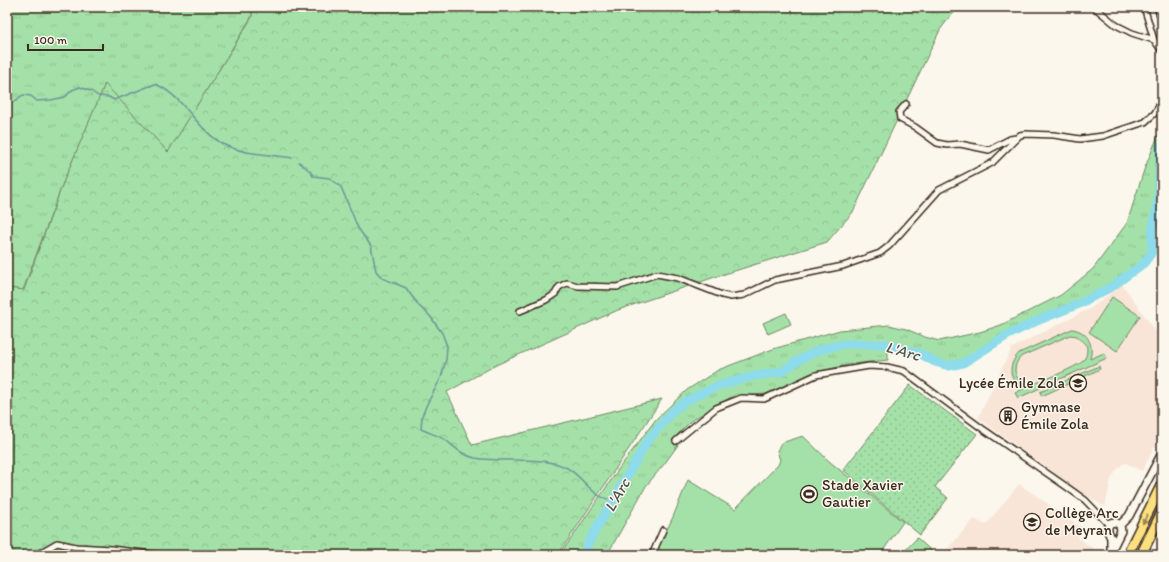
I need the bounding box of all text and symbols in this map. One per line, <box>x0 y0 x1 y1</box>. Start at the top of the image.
scale bar <box>28 26 103 52</box>
text: 100 m <box>34 33 67 47</box>
water label: L'Arc <box>884 337 924 365</box>
school or university icon: Lycée Émile Zola <box>1068 373 1088 393</box>
place label: Lycée Émile Zola <box>959 374 1066 392</box>
place label: Gymnase Émile Zola <box>1021 398 1089 433</box>
building icon: Gymnase Émile Zola <box>998 406 1018 426</box>
water label: L'Arc <box>600 474 635 515</box>
place label: Stade Xavier Gautier <box>822 476 903 511</box>
sports icon: Stade Xavier Gautier <box>799 484 819 504</box>
place label: Collège Arc de Meyran <box>1045 504 1119 539</box>
school or university icon: Collège Arc de Meyran <box>1022 512 1042 532</box>
one-way arrow <box>1142 513 1148 525</box>

